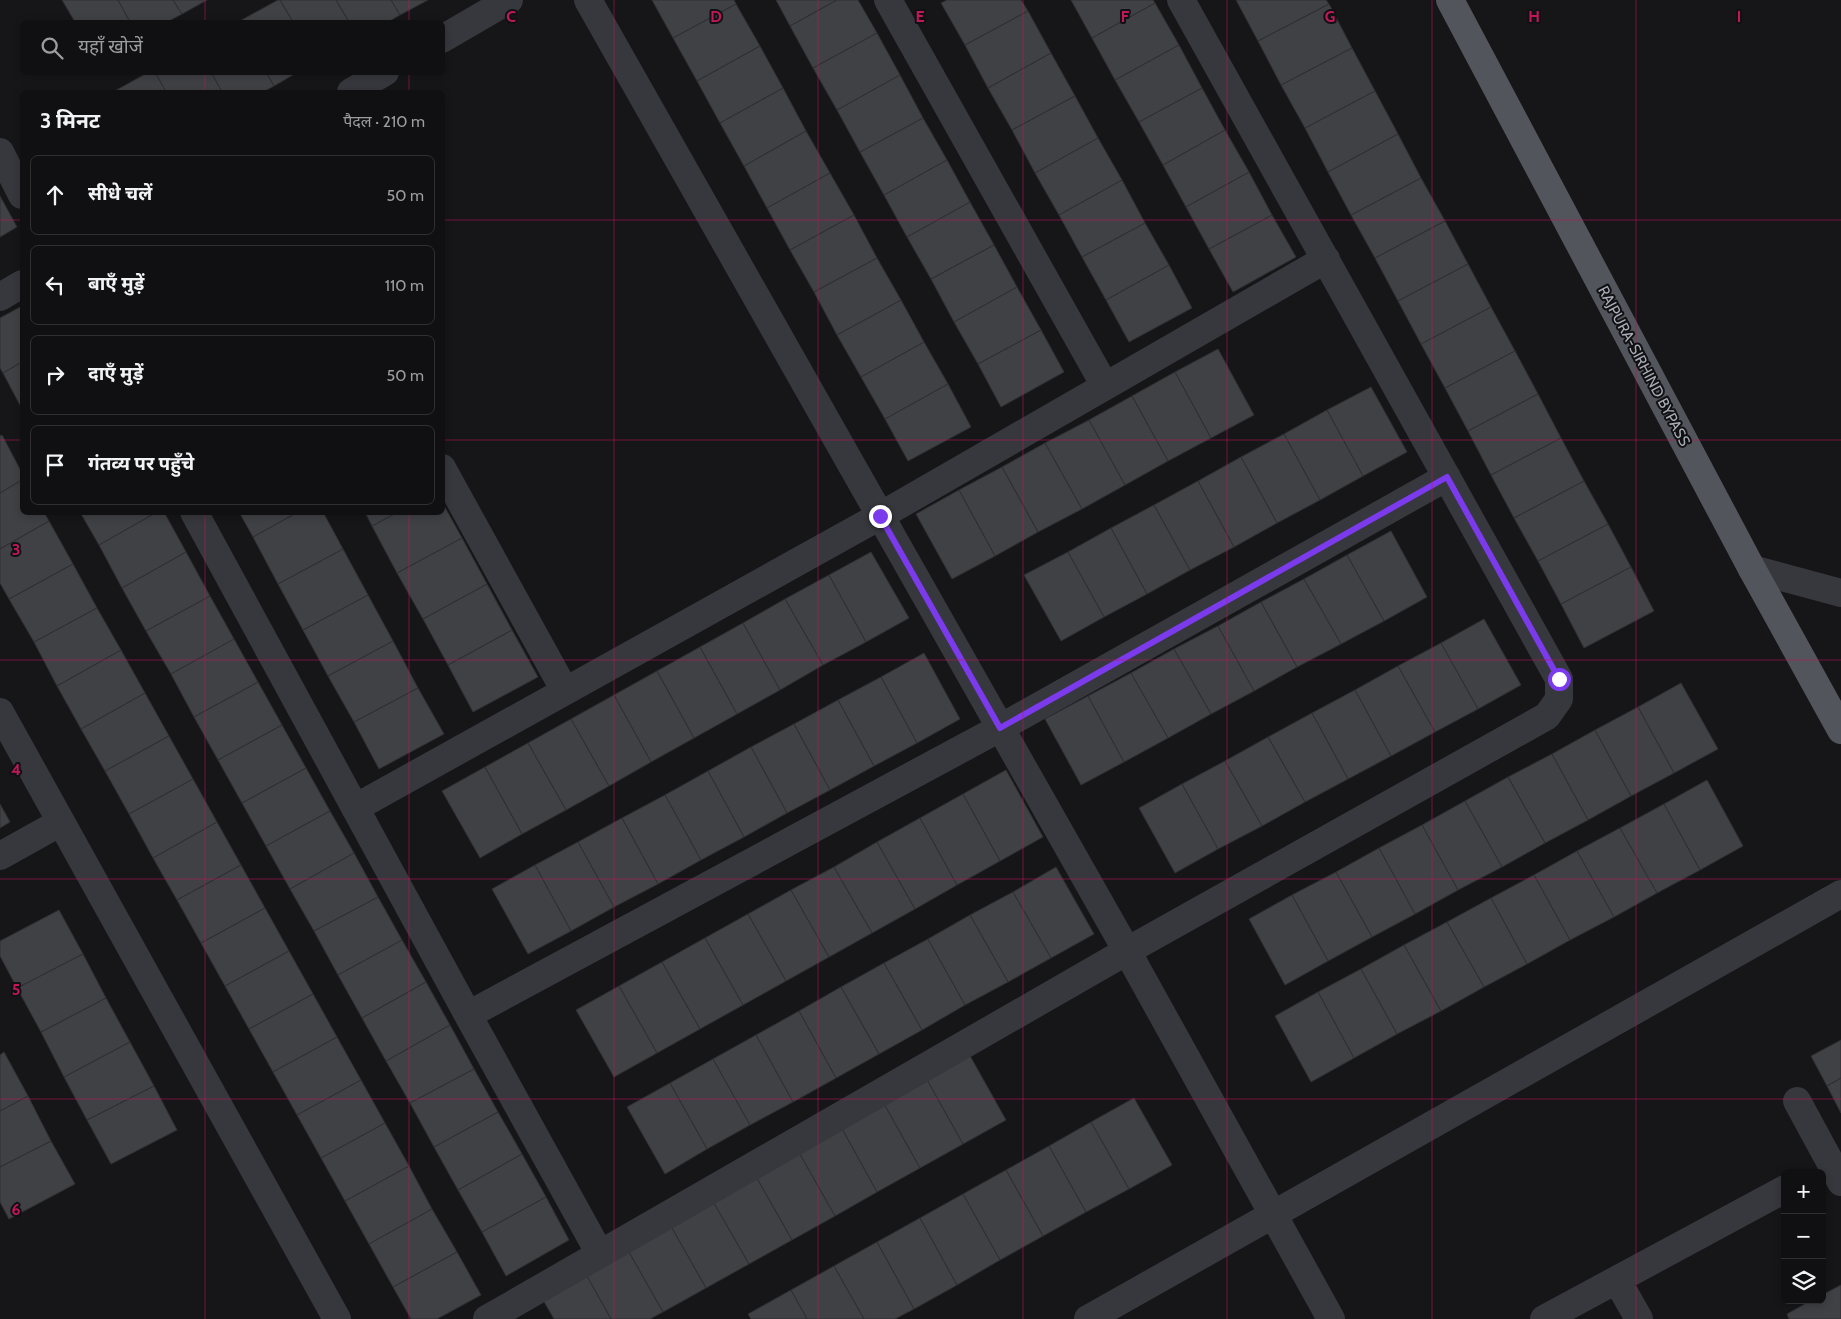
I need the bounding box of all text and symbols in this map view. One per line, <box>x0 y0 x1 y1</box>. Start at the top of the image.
text: C <box>506 7 516 26</box>
text: D <box>710 7 722 26</box>
text: E <box>915 7 925 26</box>
text: F <box>1121 7 1130 26</box>
text: G <box>1325 7 1335 26</box>
text: H <box>1528 7 1540 26</box>
text: I <box>1737 7 1741 26</box>
search box <box>20 20 445 75</box>
icon: search <box>38 34 66 62</box>
text: यहाँ खोजें <box>78 35 143 58</box>
text: 3 मिनट <box>40 108 100 133</box>
text: पैदल · 210 m <box>343 112 425 131</box>
icon: ahead <box>41 181 69 209</box>
text: सीधे चलें <box>88 182 152 205</box>
text: 50 m <box>387 186 424 205</box>
icon: left <box>41 271 69 299</box>
text: बाएँ मुड़ें <box>88 272 144 295</box>
text: 110 m <box>385 276 424 295</box>
street label: RAJPURA-SIRHIND BYPASS <box>1594 283 1694 449</box>
icon: right <box>41 361 69 389</box>
text: दाएँ मुड़ें <box>88 362 143 385</box>
text: 50 m <box>387 366 424 385</box>
icon: arrive <box>41 451 69 479</box>
text: गंतव्य पर पहुँचे <box>88 452 194 475</box>
route end <box>869 505 892 528</box>
text: 3 <box>12 540 20 559</box>
route start <box>1548 668 1571 691</box>
text: 4 <box>11 760 21 779</box>
text: 5 <box>12 980 20 999</box>
map controls <box>1781 1169 1826 1304</box>
button: + <box>1781 1169 1826 1214</box>
text: 6 <box>12 1200 21 1219</box>
button: − <box>1781 1214 1826 1259</box>
button: layers <box>1781 1259 1826 1304</box>

